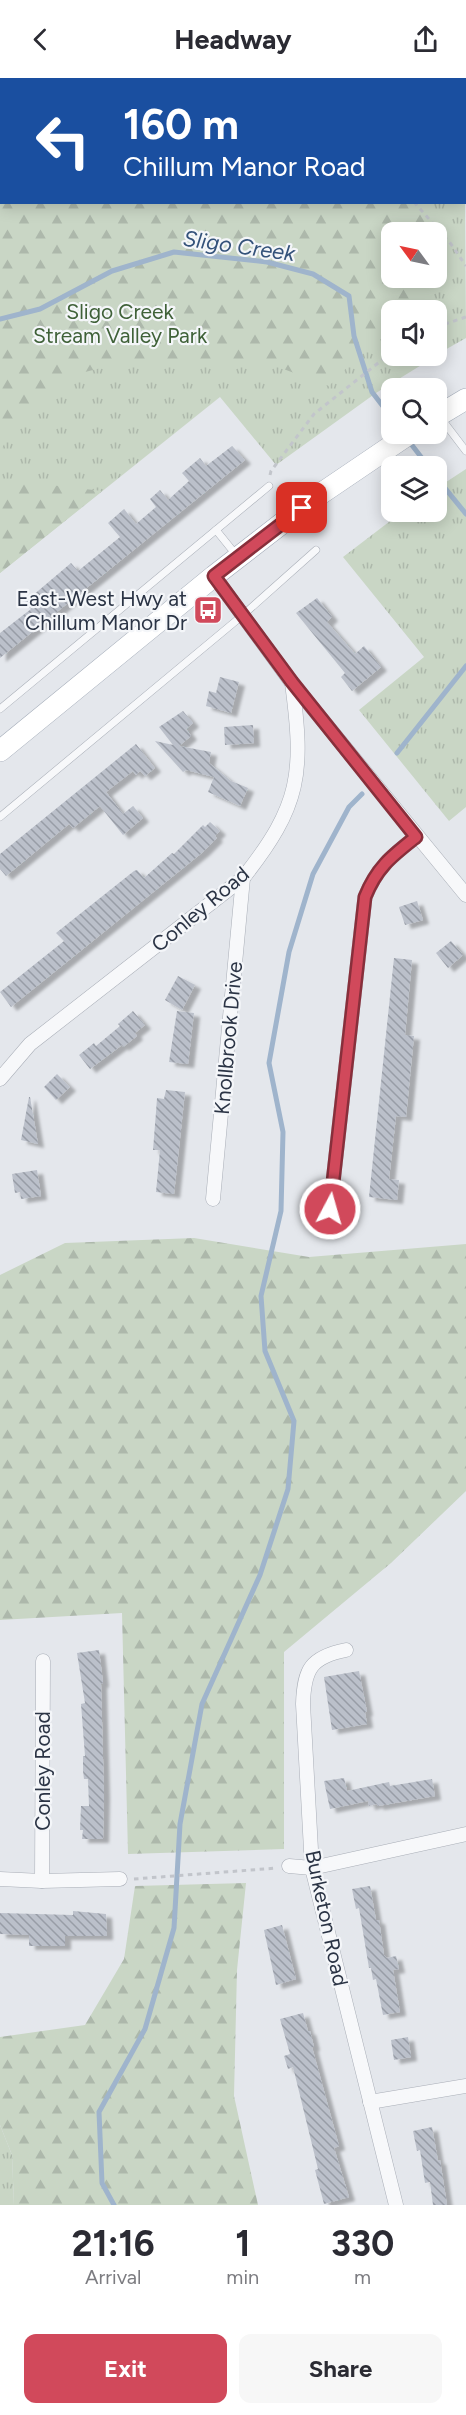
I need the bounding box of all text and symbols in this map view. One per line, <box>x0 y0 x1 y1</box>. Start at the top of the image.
icon: back <box>24 23 57 56</box>
text: Headway <box>174 23 292 56</box>
icon: share <box>409 23 442 56</box>
text: 160 m <box>123 99 239 150</box>
icon: left <box>24 102 102 180</box>
text: Chillum Manor Road <box>123 150 366 183</box>
north arrow <box>381 222 447 288</box>
map controls <box>381 222 447 522</box>
water label: Sligo Creek <box>181 225 298 267</box>
park label: Sligo Creek Stream Valley Park <box>33 299 208 348</box>
button: sound <box>381 300 447 366</box>
button: search <box>381 378 447 444</box>
button: layers <box>381 456 447 522</box>
pin <box>276 482 327 533</box>
icon: arrive <box>285 491 318 524</box>
place label: East-West Hwy at Chillum Manor Dr <box>17 586 187 635</box>
bus stop icon: East-West Hwy at Chillum Manor Dr <box>192 594 224 626</box>
street label: Conley Road <box>146 861 254 957</box>
street label: Knollbrook Drive <box>209 960 247 1116</box>
position arrow <box>298 1177 362 1241</box>
street label: Conley Road <box>30 1711 55 1831</box>
street label: Burketon Road <box>300 1848 354 1988</box>
text: 21:16 <box>72 2222 155 2265</box>
text: 1 <box>235 2222 250 2265</box>
text: 330 <box>331 2222 394 2265</box>
text: Arrival <box>85 2265 141 2289</box>
text: min <box>226 2265 259 2289</box>
text: m <box>354 2265 371 2289</box>
button: Exit <box>24 2334 227 2403</box>
button: Share <box>239 2334 442 2403</box>

